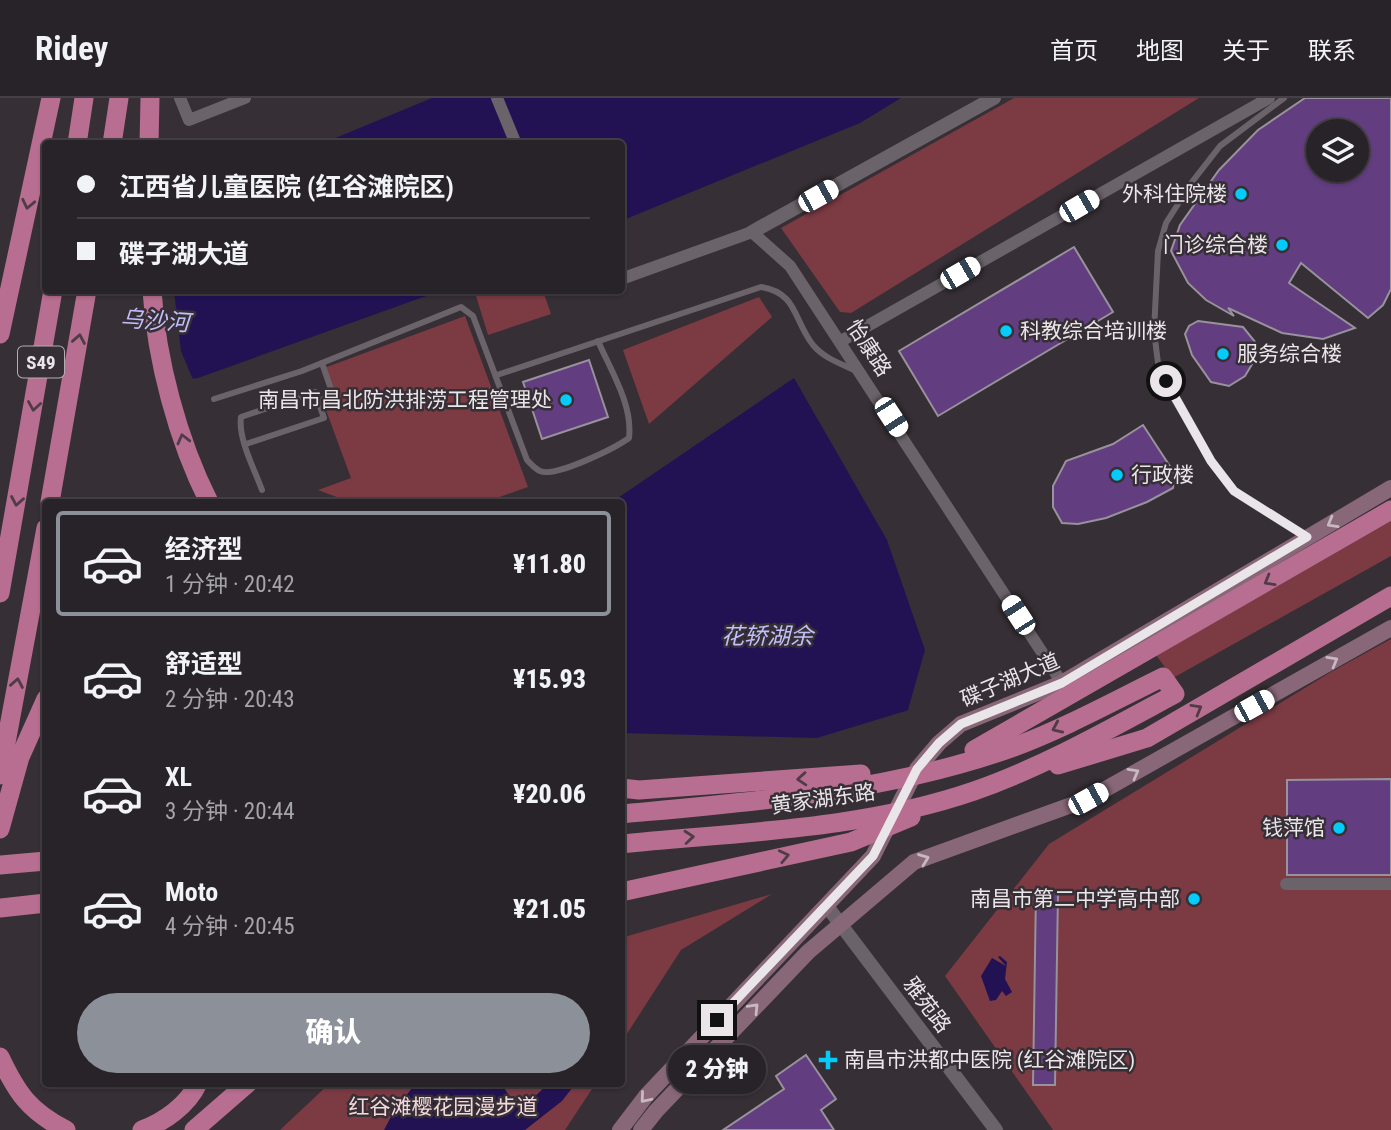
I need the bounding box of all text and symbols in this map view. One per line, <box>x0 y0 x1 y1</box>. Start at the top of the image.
text: Ridey <box>35 29 108 68</box>
text: 首页 <box>1050 37 1098 65</box>
text: 地图 <box>1136 37 1184 65</box>
text: 关于 <box>1222 37 1270 65</box>
text: 联系 <box>1308 37 1356 65</box>
map controls <box>1306 119 1369 182</box>
button: layers <box>1306 119 1369 182</box>
text: 江西省儿童医院 (红谷滩院区) <box>119 172 454 202</box>
car <box>795 177 842 215</box>
place label: 外科住院楼 <box>1122 182 1227 206</box>
car <box>1056 186 1103 226</box>
marker: 外科住院楼 <box>1233 186 1249 202</box>
one-way arrow <box>22 198 37 210</box>
place label: 门诊综合楼 <box>1163 233 1268 257</box>
marker: 门诊综合楼 <box>1274 237 1290 253</box>
text: 碟子湖大道 <box>119 239 249 269</box>
car <box>937 253 984 293</box>
water label: 乌沙河 <box>120 305 194 337</box>
street label: 怡康路 <box>842 315 896 381</box>
place label: 科教综合培训楼 <box>1020 319 1167 343</box>
marker: 科教综合培训楼 <box>998 323 1014 339</box>
one-way arrow <box>71 333 86 345</box>
place label: 服务综合楼 <box>1237 342 1342 366</box>
road number: S49 <box>18 346 64 378</box>
marker: 服务综合楼 <box>1215 346 1231 362</box>
route start <box>1150 365 1182 397</box>
place label: 南昌市昌北防洪排涝工程管理处 <box>258 388 552 412</box>
marker: 南昌市昌北防洪排涝工程管理处 <box>558 392 574 408</box>
car <box>871 394 912 440</box>
one-way arrow <box>27 400 42 412</box>
one-way arrow <box>177 433 191 445</box>
place label: 行政楼 <box>1131 463 1194 487</box>
marker: 行政楼 <box>1109 467 1125 483</box>
one-way arrow <box>10 496 25 507</box>
one-way arrow <box>1327 515 1339 528</box>
icon: car <box>81 532 144 595</box>
text: 经济型 <box>165 534 243 564</box>
text: ¥11.80 <box>513 549 586 579</box>
text: 1 分钟 · 20:42 <box>165 571 295 598</box>
one-way arrow <box>1263 573 1276 586</box>
car <box>998 592 1039 638</box>
water label: 花轿湖余 <box>721 623 816 650</box>
icon: car <box>81 647 144 710</box>
street label: 碟子湖大道 <box>957 648 1063 712</box>
text: 舒适型 <box>165 649 243 679</box>
one-way arrow <box>1325 656 1338 669</box>
text: ¥15.93 <box>513 664 586 694</box>
one-way arrow <box>9 677 24 689</box>
text: 2 分钟 · 20:43 <box>165 686 295 713</box>
car <box>1231 687 1278 725</box>
one-way arrow <box>1190 704 1202 717</box>
one-way arrow <box>1052 720 1064 734</box>
icon: car <box>81 762 144 825</box>
text: XL <box>165 762 192 792</box>
one-way arrow <box>1127 768 1140 781</box>
one-way arrow <box>796 771 807 786</box>
text: ¥20.06 <box>513 779 586 809</box>
street label: 黄家湖东路 <box>769 780 877 818</box>
car <box>1065 780 1112 818</box>
text: 3 分钟 · 20:44 <box>165 798 295 825</box>
place label: 钱萍馆 <box>1262 816 1325 840</box>
marker: 钱萍馆 <box>1331 820 1347 836</box>
one-way arrow <box>684 830 695 845</box>
one-way arrow <box>778 850 790 865</box>
one-way arrow <box>918 853 930 867</box>
icon: car <box>81 877 144 940</box>
text: Moto <box>165 877 218 907</box>
place label: 南昌市第二中学高中部 <box>970 887 1180 911</box>
marker: 南昌市第二中学高中部 <box>1186 891 1202 907</box>
text: ¥21.05 <box>513 894 586 924</box>
text: 4 分钟 · 20:45 <box>165 913 295 940</box>
street label: 雅苑路 <box>898 973 956 1037</box>
button: 确认 <box>77 993 590 1073</box>
one-way arrow <box>746 1003 759 1016</box>
route end <box>701 1004 733 1036</box>
callout: 2 分钟 <box>668 1044 766 1094</box>
place label: 南昌市洪都中医院 (红谷滩院区) <box>844 1048 1135 1072</box>
marker: 南昌市洪都中医院 (红谷滩院区) <box>818 1050 838 1070</box>
text: 2 分钟 <box>686 1056 749 1083</box>
one-way arrow <box>641 1090 653 1103</box>
park label: 红谷滩樱花园漫步道 <box>349 1095 538 1119</box>

